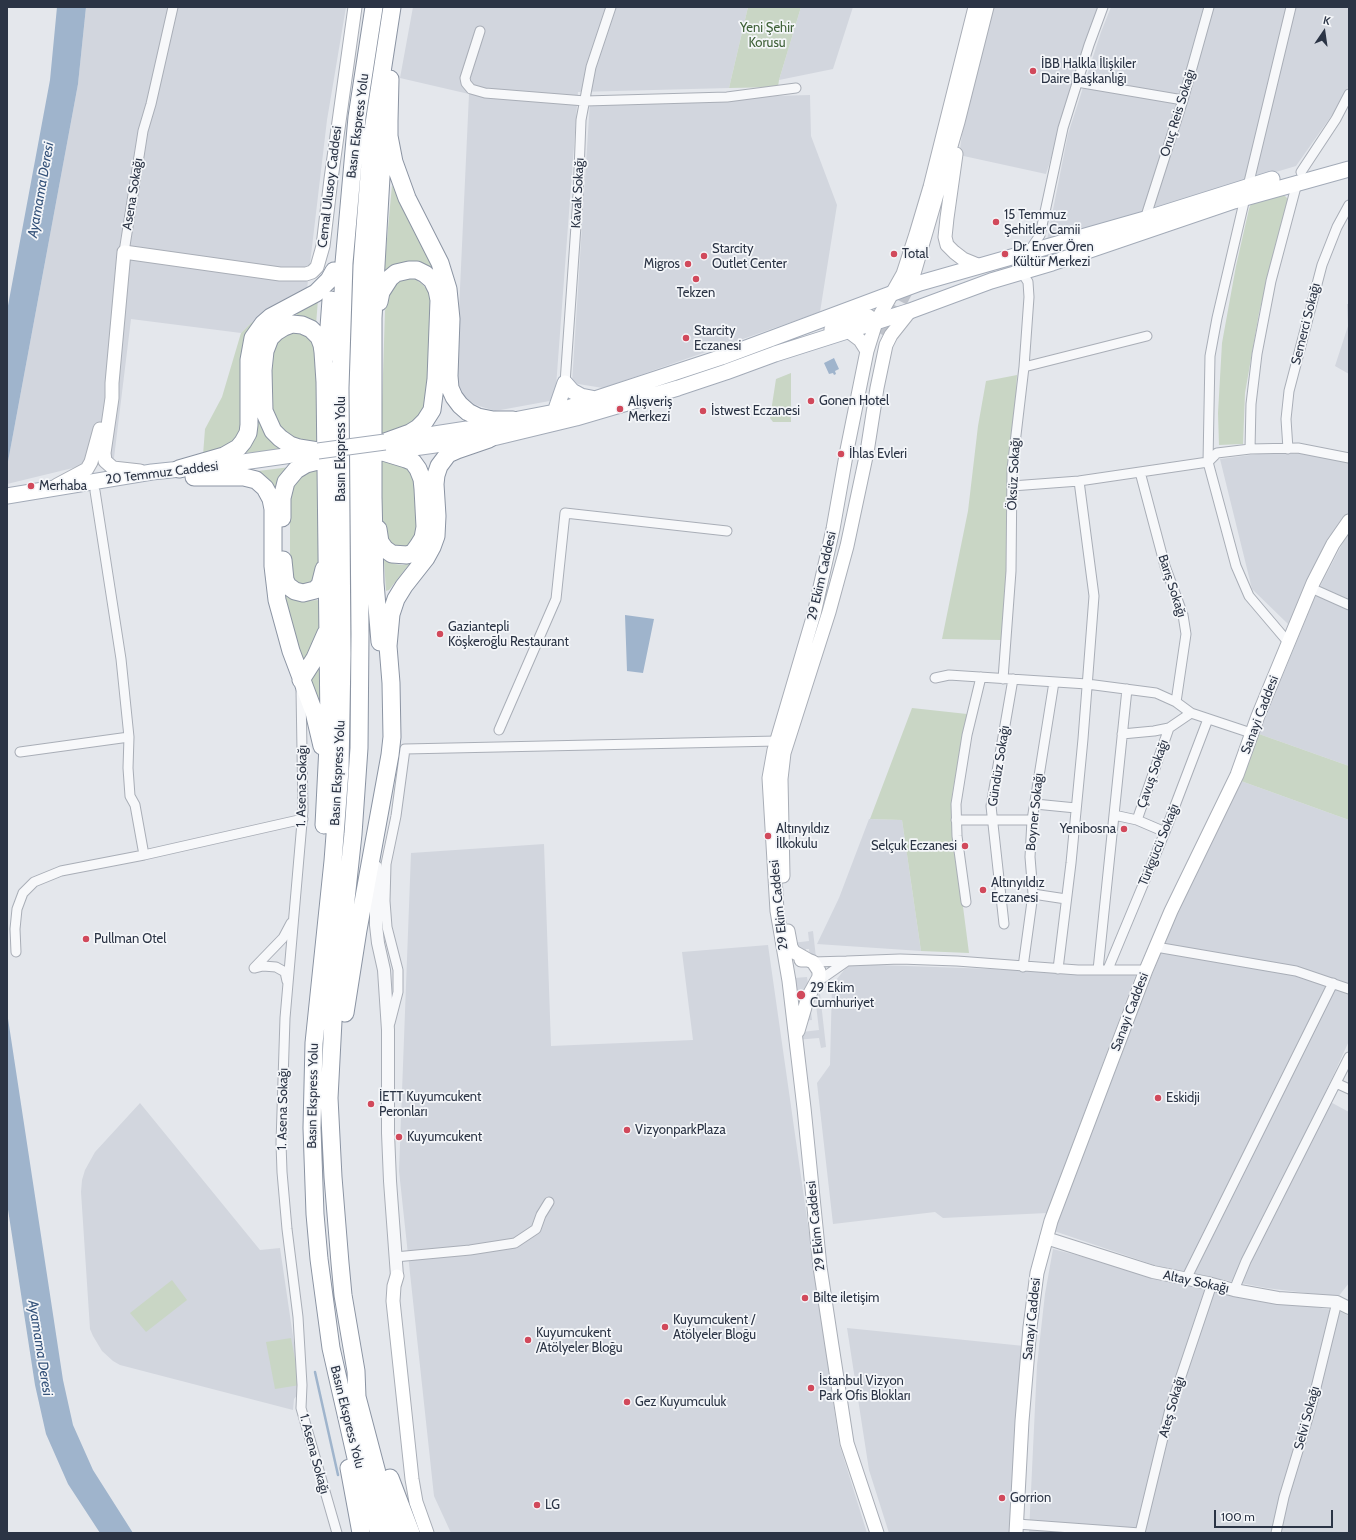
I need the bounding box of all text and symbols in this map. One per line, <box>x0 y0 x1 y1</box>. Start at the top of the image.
north arrow <box>1304 12 1344 52</box>
text: K <box>1322 13 1332 28</box>
park label: Yeni Şehir Korusu <box>740 20 794 51</box>
place label: İBB Halkla İlişkiler Daire Başkanlığı <box>1041 56 1136 87</box>
marker: İBB Halkla İlişkiler Daire Başkanlığı <box>1028 66 1038 76</box>
street label: Oruç Reis Sokağı <box>1157 67 1199 159</box>
street label: Basın Ekspress Yolu <box>344 73 372 179</box>
street label: Cemal Ulusoy Caddesi <box>315 125 345 249</box>
water label: Ayamama Deresi <box>24 141 58 239</box>
street label: Asena Sokağı <box>120 157 146 231</box>
street label: Kavak Sokağı <box>568 157 588 229</box>
place label: 15 Temmuz Şehitler Camii <box>1004 207 1080 238</box>
marker: 15 Temmuz Şehitler Camii <box>991 217 1001 227</box>
place label: Dr. Enver Ören Kültür Merkezi <box>1013 239 1094 270</box>
place label: Starcity Outlet Center <box>712 241 787 272</box>
place label: Total <box>902 246 929 262</box>
marker: Total <box>889 249 899 259</box>
marker: Dr. Enver Ören Kültür Merkezi <box>1000 249 1010 259</box>
marker: Starcity Outlet Center <box>699 251 709 261</box>
place label: Migros <box>644 256 680 272</box>
marker: Migros <box>683 259 693 269</box>
marker: Tekzen <box>691 274 701 284</box>
street label: Semerci Sokağı <box>1288 281 1324 367</box>
place label: Tekzen <box>677 285 715 301</box>
place label: Starcity Eczanesi <box>694 323 741 354</box>
marker: Starcity Eczanesi <box>681 333 691 343</box>
place label: Gonen Hotel <box>819 393 889 409</box>
place label: Alışveriş Merkezi <box>628 394 672 425</box>
street label: Basın Ekspress Yolu <box>333 396 349 502</box>
marker: Gonen Hotel <box>806 396 816 406</box>
place label: İstwest Eczanesi <box>711 403 800 419</box>
marker: Alışveriş Merkezi <box>615 404 625 414</box>
marker: İstwest Eczanesi <box>698 406 708 416</box>
street label: Öksüz Sokağı <box>1004 437 1024 511</box>
place label: İhlas Evleri <box>849 446 907 462</box>
marker: İhlas Evleri <box>836 449 846 459</box>
street label: 20 Temmuz Caddesi <box>105 458 219 488</box>
place label: Merhaba <box>39 478 87 494</box>
marker: Merhaba <box>26 481 36 491</box>
street label: 29 Ekim Caddesi <box>804 530 840 622</box>
street label: Barış Sokağı <box>1155 553 1189 619</box>
place label: Gaziantepli Köşkeroğlu Restaurant <box>448 619 569 650</box>
marker: Gaziantepli Köşkeroğlu Restaurant <box>435 629 445 639</box>
street label: Sanayi Caddesi <box>1238 674 1282 756</box>
street label: Basın Ekspress Yolu <box>327 720 349 826</box>
street label: Gündüz Sokağı <box>985 724 1013 808</box>
street label: Çavuş Sokağı <box>1134 738 1172 810</box>
street label: 1. Asena Sokağı <box>293 745 311 827</box>
street label: Boyner Sokağı <box>1023 772 1047 852</box>
street label: Türkgücü Sokağı <box>1135 802 1183 888</box>
place label: Altınyıldız İlkokulu <box>776 821 830 852</box>
place label: Yenibosna <box>1060 821 1116 837</box>
marker: Yenibosna <box>1119 824 1129 834</box>
marker: Altınyıldız İlkokulu <box>763 831 773 841</box>
place label: Selçuk Eczanesi <box>871 838 957 854</box>
marker: Selçuk Eczanesi <box>960 841 970 851</box>
street label: 29 Ekim Caddesi <box>767 859 791 951</box>
place label: Altınyıldız Eczanesi <box>991 875 1045 906</box>
marker: Altınyıldız Eczanesi <box>978 885 988 895</box>
place label: Pullman Otel <box>94 931 166 947</box>
marker: Pullman Otel <box>81 934 91 944</box>
street label: Sanayi Caddesi <box>1108 971 1152 1053</box>
place label: 29 Ekim Cumhuriyet <box>810 980 874 1011</box>
marker: 29 Ekim Cumhuriyet <box>795 989 807 1001</box>
street label: Basın Ekspress Yolu <box>304 1043 322 1149</box>
street label: 1. Asena Sokağı <box>274 1068 292 1150</box>
place label: İETT Kuyumcukent Peronları <box>379 1089 481 1120</box>
place label: Eskidji <box>1166 1090 1200 1106</box>
marker: Eskidji <box>1153 1093 1163 1103</box>
marker: İETT Kuyumcukent Peronları <box>366 1099 376 1109</box>
place label: VizyonparkPlaza <box>635 1122 726 1138</box>
marker: VizyonparkPlaza <box>622 1125 632 1135</box>
place label: Kuyumcukent <box>407 1129 482 1145</box>
marker: Kuyumcukent <box>394 1132 404 1142</box>
street label: 29 Ekim Caddesi <box>804 1180 828 1272</box>
street label: Altay Sokağı <box>1162 1267 1230 1297</box>
street label: Sanayi Caddesi <box>1020 1277 1044 1361</box>
place label: Bilte iletişim <box>813 1290 879 1306</box>
marker: Bilte iletişim <box>800 1293 810 1303</box>
water label: Ayamama Deresi <box>24 1299 56 1397</box>
place label: Kuyumcukent / Atölyeler Bloğu <box>673 1312 756 1343</box>
marker: Kuyumcukent / Atölyeler Bloğu <box>660 1322 670 1332</box>
place label: Kuyumcukent /Atölyeler Bloğu <box>536 1325 623 1356</box>
marker: Kuyumcukent /Atölyeler Bloğu <box>523 1335 533 1345</box>
street label: Basın Ekspress Yolu <box>327 1364 367 1470</box>
place label: İstanbul Vizyon Park Ofis Blokları <box>819 1373 910 1404</box>
street label: Ateş Sokağı <box>1156 1375 1188 1439</box>
marker: İstanbul Vizyon Park Ofis Blokları <box>806 1383 816 1393</box>
street label: Selvi Sokağı <box>1291 1384 1323 1452</box>
place label: Gez Kuyumculuk <box>635 1394 726 1410</box>
marker: Gez Kuyumculuk <box>622 1397 632 1407</box>
street label: 1. Asena Sokağı <box>296 1412 332 1496</box>
place label: Gorrion <box>1010 1490 1051 1506</box>
marker: Gorrion <box>997 1493 1007 1503</box>
place label: LG <box>545 1497 560 1513</box>
marker: LG <box>532 1500 542 1510</box>
scale bar <box>1216 1502 1335 1528</box>
text: 100 m <box>1221 1509 1255 1524</box>

